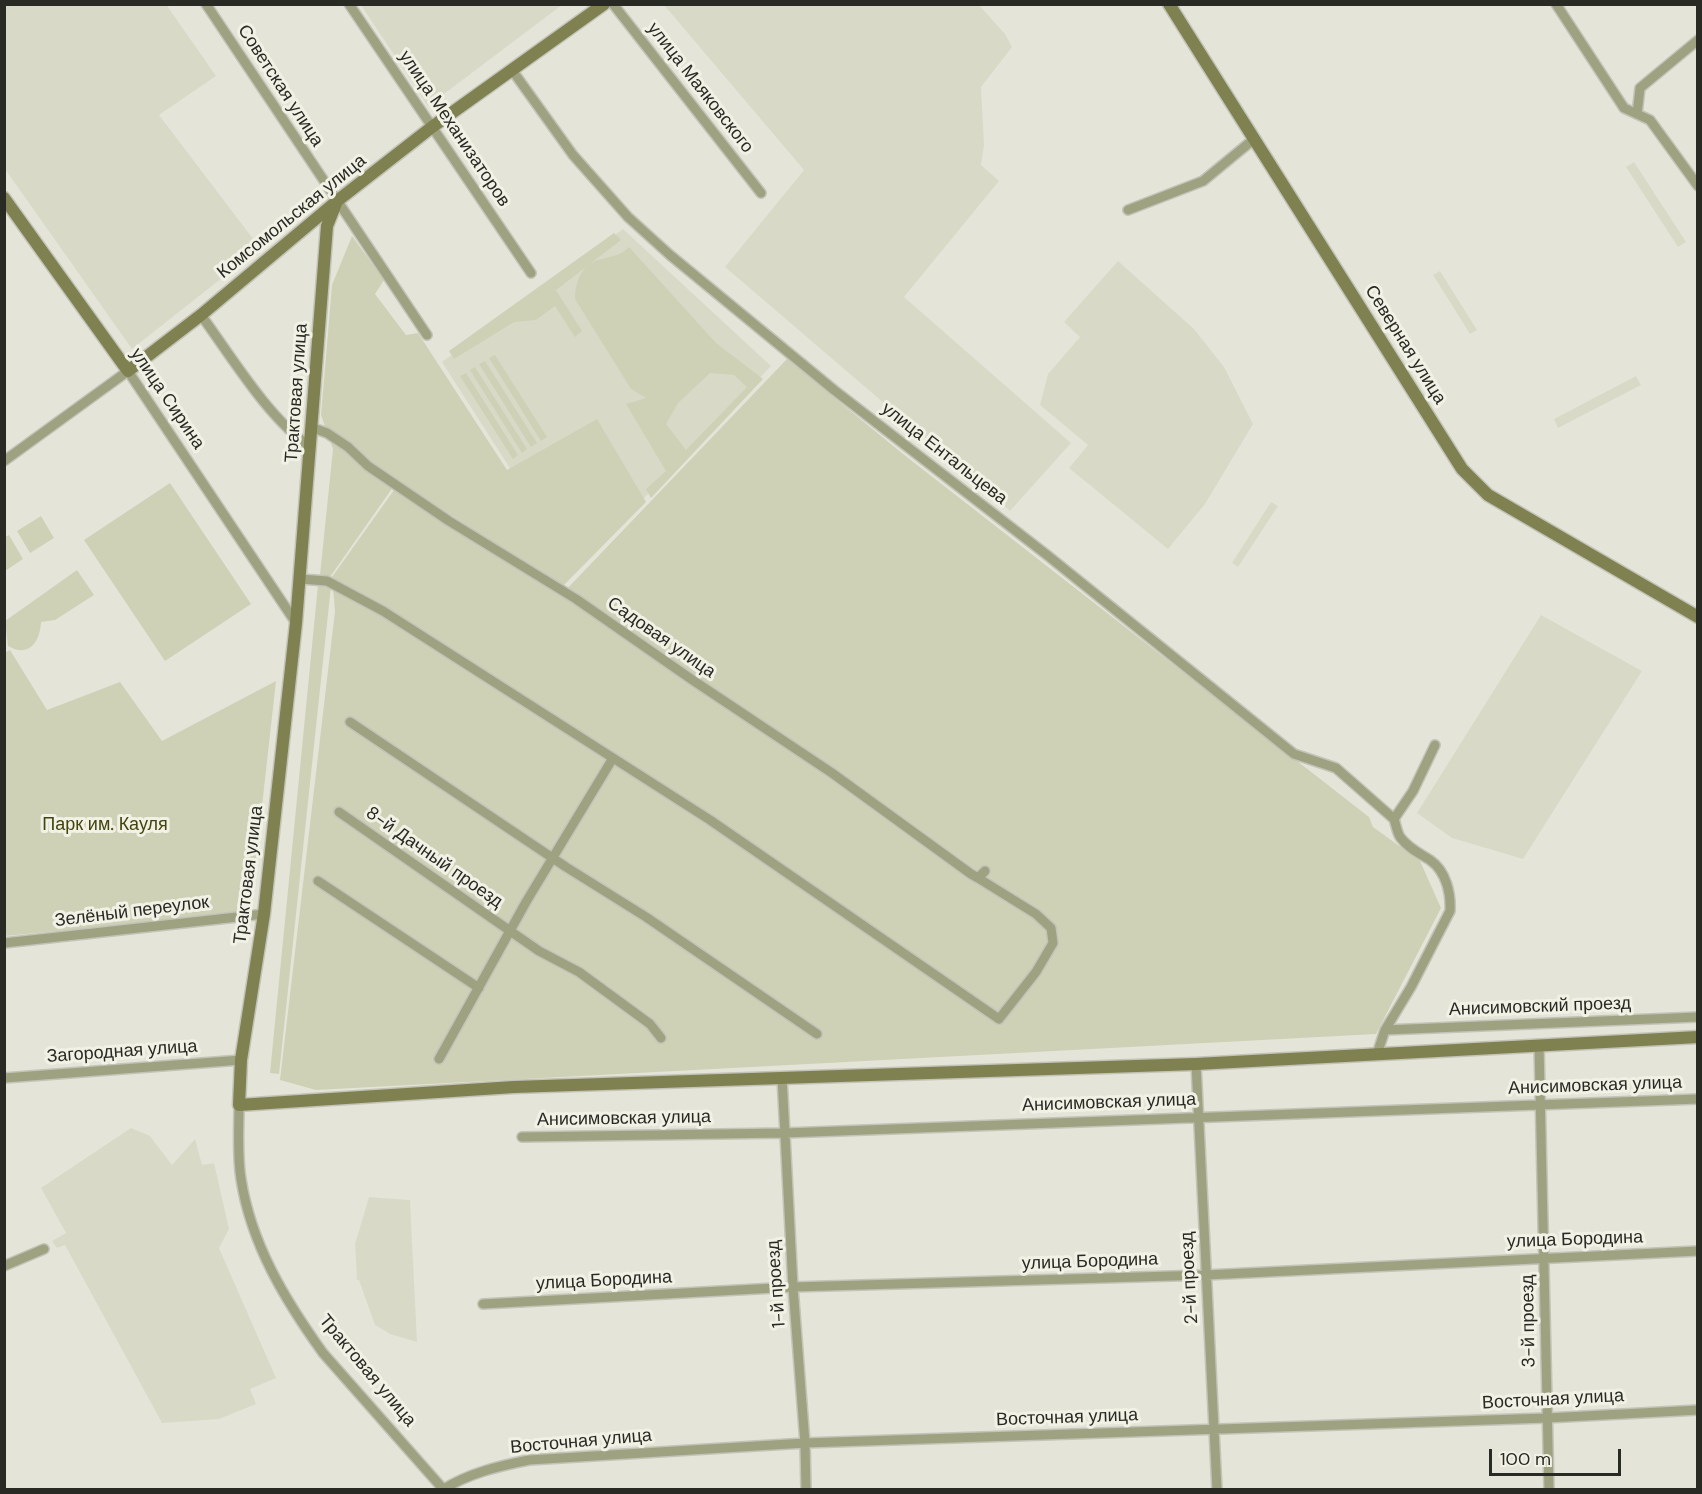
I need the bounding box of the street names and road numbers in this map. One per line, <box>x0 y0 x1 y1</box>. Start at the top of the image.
street label: улица Маяковского <box>642 18 758 158</box>
street label: Советская улица <box>233 21 327 151</box>
street label: улица Механизаторов <box>394 47 514 211</box>
street label: Комсомольская улица <box>213 150 371 284</box>
street label: Северная улица <box>1360 281 1450 409</box>
street label: Трактовая улица <box>281 323 313 463</box>
street label: улица Сирина <box>125 344 209 454</box>
street label: улица Ентальцева <box>877 398 1011 510</box>
street label: Садовая улица <box>603 593 719 683</box>
street label: 8-й Дачный проезд <box>361 803 507 913</box>
street label: Трактовая улица <box>230 804 268 946</box>
street label: Зелёный переулок <box>54 892 210 932</box>
street label: Анисимовский проезд <box>1449 993 1631 1021</box>
street label: Загородная улица <box>46 1036 198 1068</box>
street label: Анисимовская улица <box>1508 1072 1682 1100</box>
street label: Анисимовская улица <box>1022 1089 1196 1117</box>
street label: Анисимовская улица <box>537 1107 711 1131</box>
street label: улица Бородина <box>1507 1227 1643 1253</box>
street label: 2-й проезд <box>1177 1231 1203 1325</box>
street label: 1-й проезд <box>763 1239 791 1329</box>
street label: улица Бородина <box>1022 1249 1158 1275</box>
street label: улица Бородина <box>535 1267 673 1295</box>
street label: 3-й проезд <box>1517 1274 1541 1368</box>
street label: Трактовая улица <box>314 1311 420 1431</box>
street label: Восточная улица <box>1482 1385 1624 1415</box>
street label: Восточная улица <box>996 1405 1138 1431</box>
street label: Восточная улица <box>509 1425 653 1459</box>

